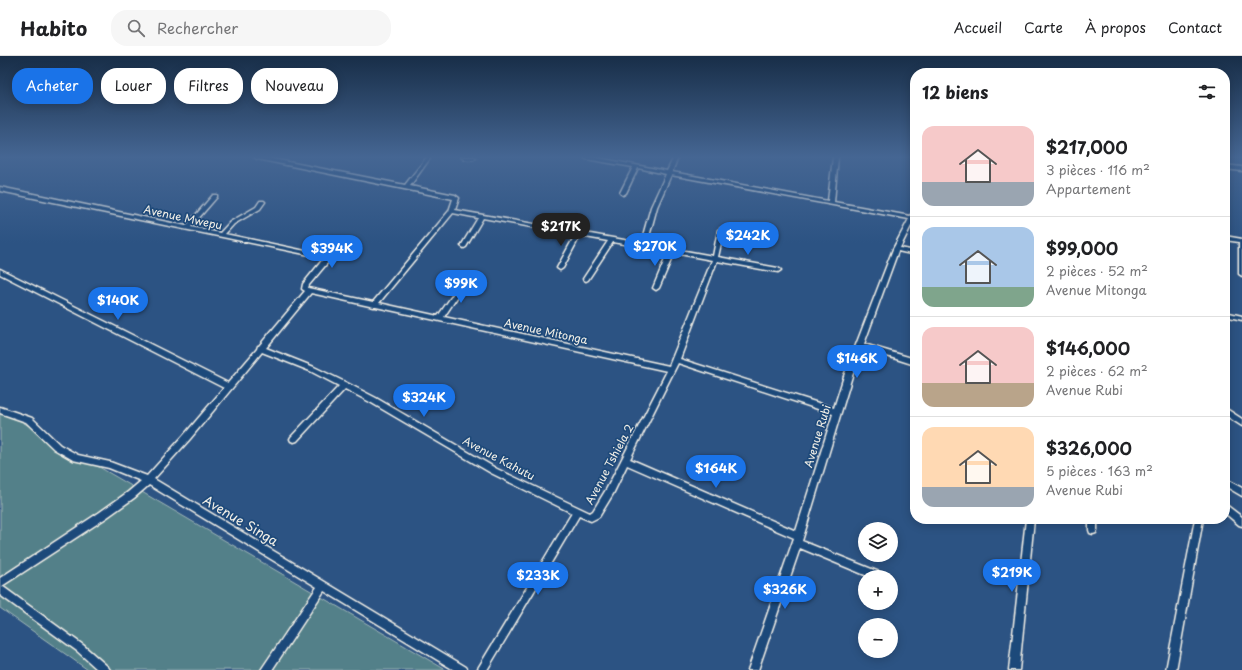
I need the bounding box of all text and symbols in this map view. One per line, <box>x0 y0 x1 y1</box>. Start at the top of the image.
search box <box>111 10 391 46</box>
text: Habito <box>20 14 87 42</box>
text: Rechercher <box>157 16 238 39</box>
icon: search <box>125 17 147 39</box>
text: Accueil <box>954 17 1002 38</box>
text: Carte <box>1024 17 1063 38</box>
text: À propos <box>1085 17 1146 38</box>
text: Contact <box>1168 17 1222 38</box>
chip: Acheter <box>12 68 93 104</box>
chip: Louer <box>101 68 166 104</box>
chip: Filtres <box>174 68 243 104</box>
chip: Nouveau <box>251 68 338 104</box>
text: 12 biens <box>922 79 988 105</box>
icon: filters <box>1196 81 1218 103</box>
text: $217,000 <box>1046 134 1128 160</box>
icon: home <box>954 142 1002 190</box>
text: 3 pièces · 116 m² <box>1046 160 1150 179</box>
text: Appartement <box>1046 179 1131 198</box>
street label: Avenue Mwepu <box>142 200 224 234</box>
pin: $217K <box>533 213 589 247</box>
text: $217K <box>541 216 581 235</box>
pin: $242K <box>720 222 776 256</box>
text: $242K <box>726 225 770 244</box>
pin: $270K <box>627 233 683 267</box>
pin: $394K <box>304 235 360 269</box>
text: $99,000 <box>1046 235 1118 261</box>
text: $270K <box>633 236 677 255</box>
text: $394K <box>311 238 353 257</box>
icon: home <box>954 243 1002 291</box>
text: 2 pièces · 52 m² <box>1046 261 1148 280</box>
pin: $99K <box>437 270 485 304</box>
text: $99K <box>444 273 478 292</box>
text: Avenue Mitonga <box>1046 280 1147 299</box>
pin: $140K <box>90 287 146 321</box>
text: $140K <box>97 290 139 309</box>
street label: Avenue Mitonga <box>503 314 590 348</box>
text: $146,000 <box>1046 335 1130 361</box>
icon: home <box>954 343 1002 391</box>
pin: $146K <box>829 345 885 379</box>
text: $146K <box>836 348 878 367</box>
text: 2 pièces · 62 m² <box>1046 361 1148 380</box>
text: Avenue Rubi <box>1046 380 1123 399</box>
pin: $324K <box>396 384 452 418</box>
text: $324K <box>402 387 446 406</box>
street label: Avenue Rubi <box>799 402 835 470</box>
street label: Avenue Tshiela 2 <box>581 420 638 507</box>
street label: Avenue Kahutu <box>460 432 538 484</box>
text: $326,000 <box>1046 435 1132 461</box>
icon: home <box>954 443 1002 491</box>
pin: $164K <box>688 455 744 489</box>
text: $164K <box>695 458 737 477</box>
text: 5 pièces · 163 m² <box>1046 461 1153 480</box>
text: Avenue Rubi <box>1046 480 1123 499</box>
street label: Avenue Singa <box>200 490 283 550</box>
map controls <box>858 522 898 658</box>
button: layers <box>858 522 898 562</box>
pin: $219K <box>984 559 1040 593</box>
pin: $233K <box>510 562 566 596</box>
text: $219K <box>992 562 1032 581</box>
text: $233K <box>516 565 560 584</box>
button: + <box>858 570 898 610</box>
pin: $326K <box>757 576 813 610</box>
text: $326K <box>763 579 807 598</box>
button: − <box>858 618 898 658</box>

